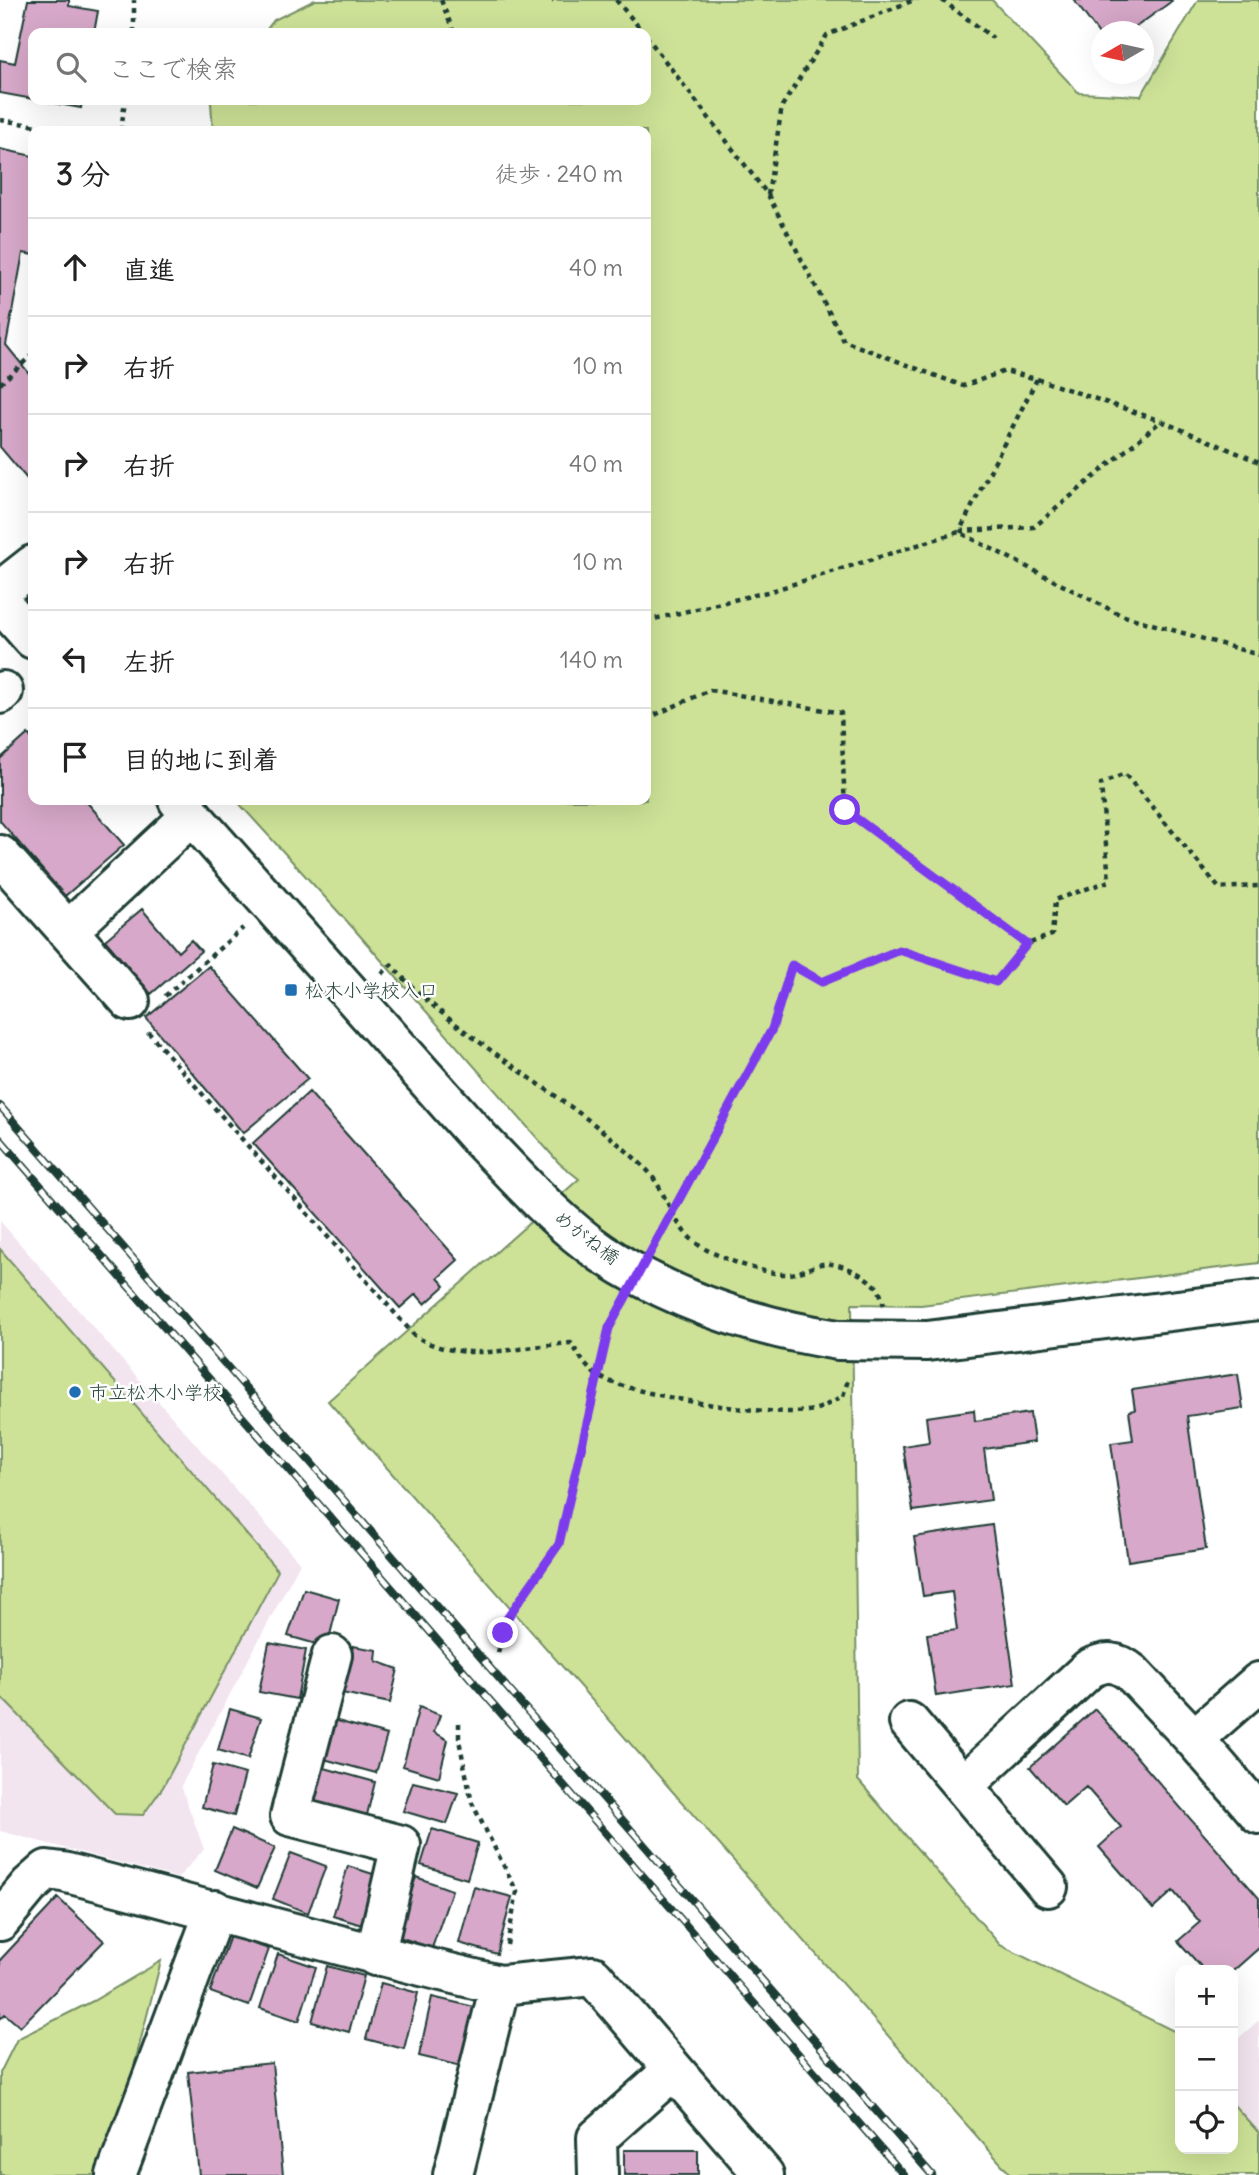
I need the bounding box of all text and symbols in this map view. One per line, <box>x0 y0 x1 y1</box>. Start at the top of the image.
north arrow <box>1091 21 1154 84</box>
search box <box>28 28 651 105</box>
icon: search <box>52 48 90 86</box>
text: ここで検索 <box>108 52 238 85</box>
text: 3 分 <box>56 155 110 193</box>
text: 徒歩 · 240 m <box>495 159 623 188</box>
icon: ahead <box>56 248 94 286</box>
text: 直進 <box>123 253 175 286</box>
text: 40 m <box>569 253 623 282</box>
icon: right <box>56 346 94 384</box>
text: 右折 <box>123 351 175 384</box>
text: 10 m <box>573 351 623 380</box>
icon: right <box>56 444 94 482</box>
text: 右折 <box>123 449 175 482</box>
text: 40 m <box>569 449 623 478</box>
icon: right <box>56 542 94 580</box>
text: 右折 <box>123 547 175 580</box>
text: 10 m <box>573 547 623 576</box>
icon: left <box>56 640 94 678</box>
text: 左折 <box>123 645 175 678</box>
text: 140 m <box>560 645 623 674</box>
icon: arrive <box>56 738 94 776</box>
text: 目的地に到着 <box>123 743 279 776</box>
route start <box>829 794 860 825</box>
place label: 松木小学校入口 <box>305 978 438 1002</box>
marker: 松木小学校入口 <box>283 982 299 998</box>
street label: めがね橋 <box>549 1205 625 1269</box>
place label: 市立松木小学校 <box>89 1380 222 1404</box>
marker: 市立松木小学校 <box>67 1384 83 1400</box>
route end <box>487 1617 518 1648</box>
map controls <box>1175 1965 1238 2154</box>
button: + <box>1175 1965 1238 2028</box>
button: − <box>1175 2028 1238 2091</box>
button: locate <box>1175 2091 1238 2154</box>

